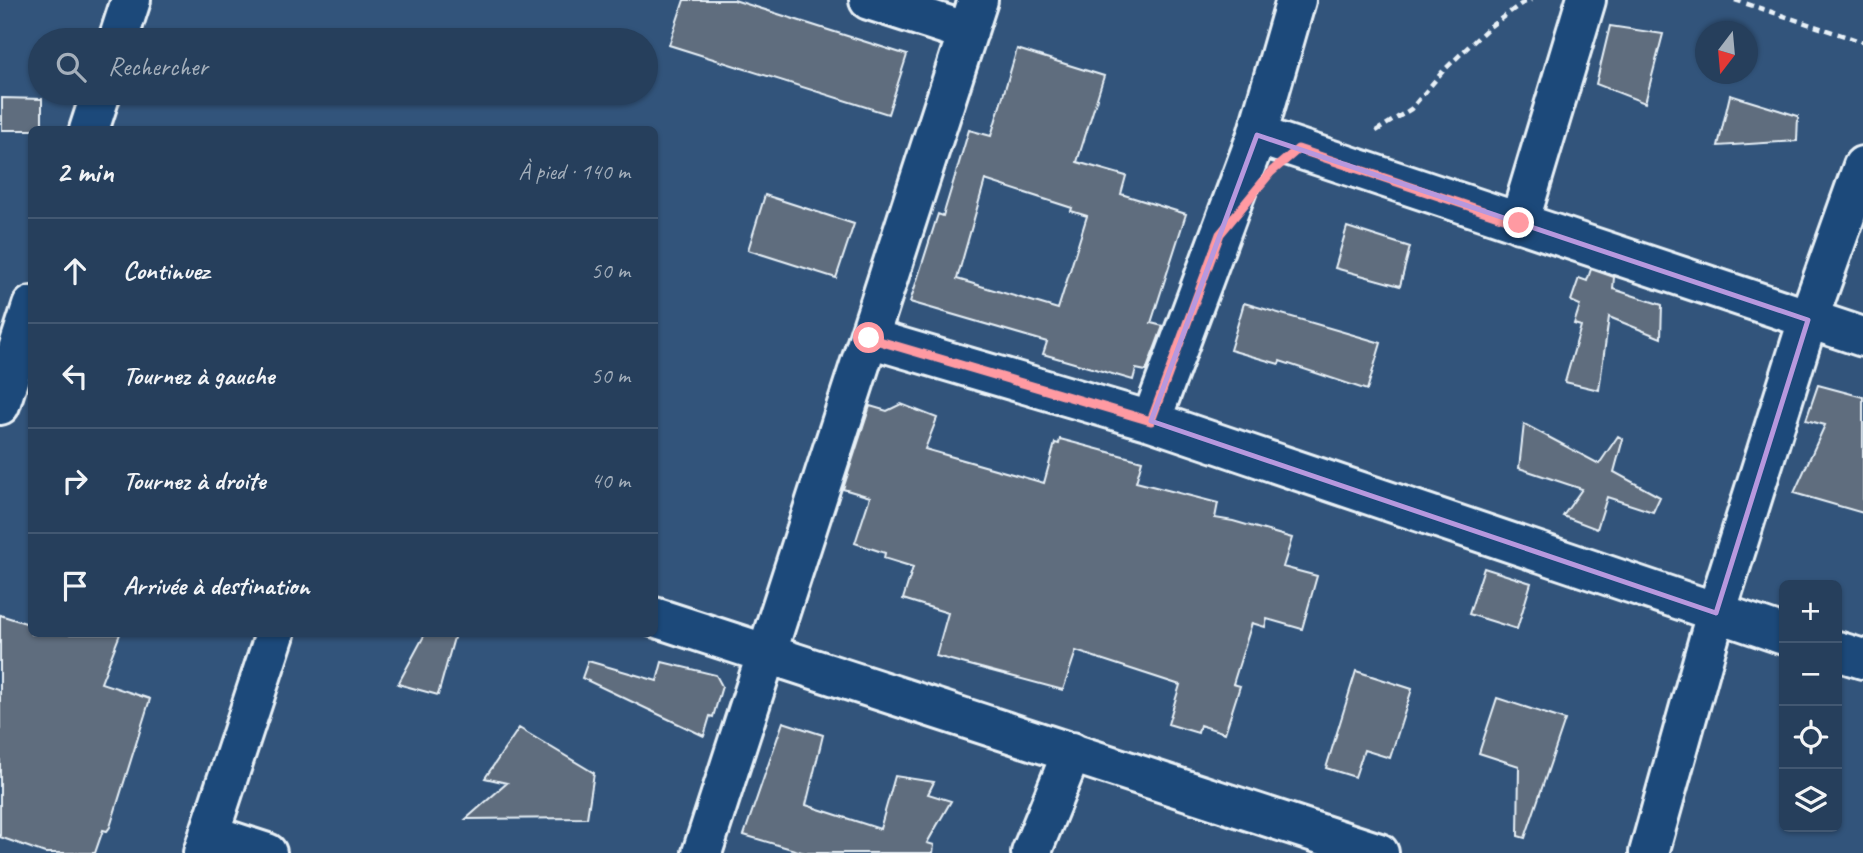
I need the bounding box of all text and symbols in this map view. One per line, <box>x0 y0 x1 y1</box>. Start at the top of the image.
north arrow <box>1695 21 1758 84</box>
search box <box>28 28 658 105</box>
icon: search <box>52 48 90 86</box>
text: Rechercher <box>108 50 208 83</box>
text: 2 min <box>56 153 113 191</box>
text: À pied · 140 m <box>518 157 630 186</box>
route end <box>1503 207 1534 238</box>
icon: ahead <box>56 252 94 290</box>
text: Continuez <box>123 254 209 287</box>
text: 50 m <box>591 256 630 285</box>
route start <box>853 322 884 353</box>
icon: left <box>56 357 94 395</box>
text: Tournez à gauche <box>123 359 274 392</box>
text: 50 m <box>591 361 630 390</box>
icon: right <box>56 462 94 500</box>
text: Tournez à droite <box>123 464 265 497</box>
text: 40 m <box>591 466 630 495</box>
icon: arrive <box>56 567 94 605</box>
text: Arrivée à destination <box>123 569 309 602</box>
map controls <box>1779 580 1842 832</box>
button: + <box>1779 580 1842 643</box>
button: − <box>1779 643 1842 706</box>
button: locate <box>1779 706 1842 769</box>
button: layers <box>1779 769 1842 832</box>

